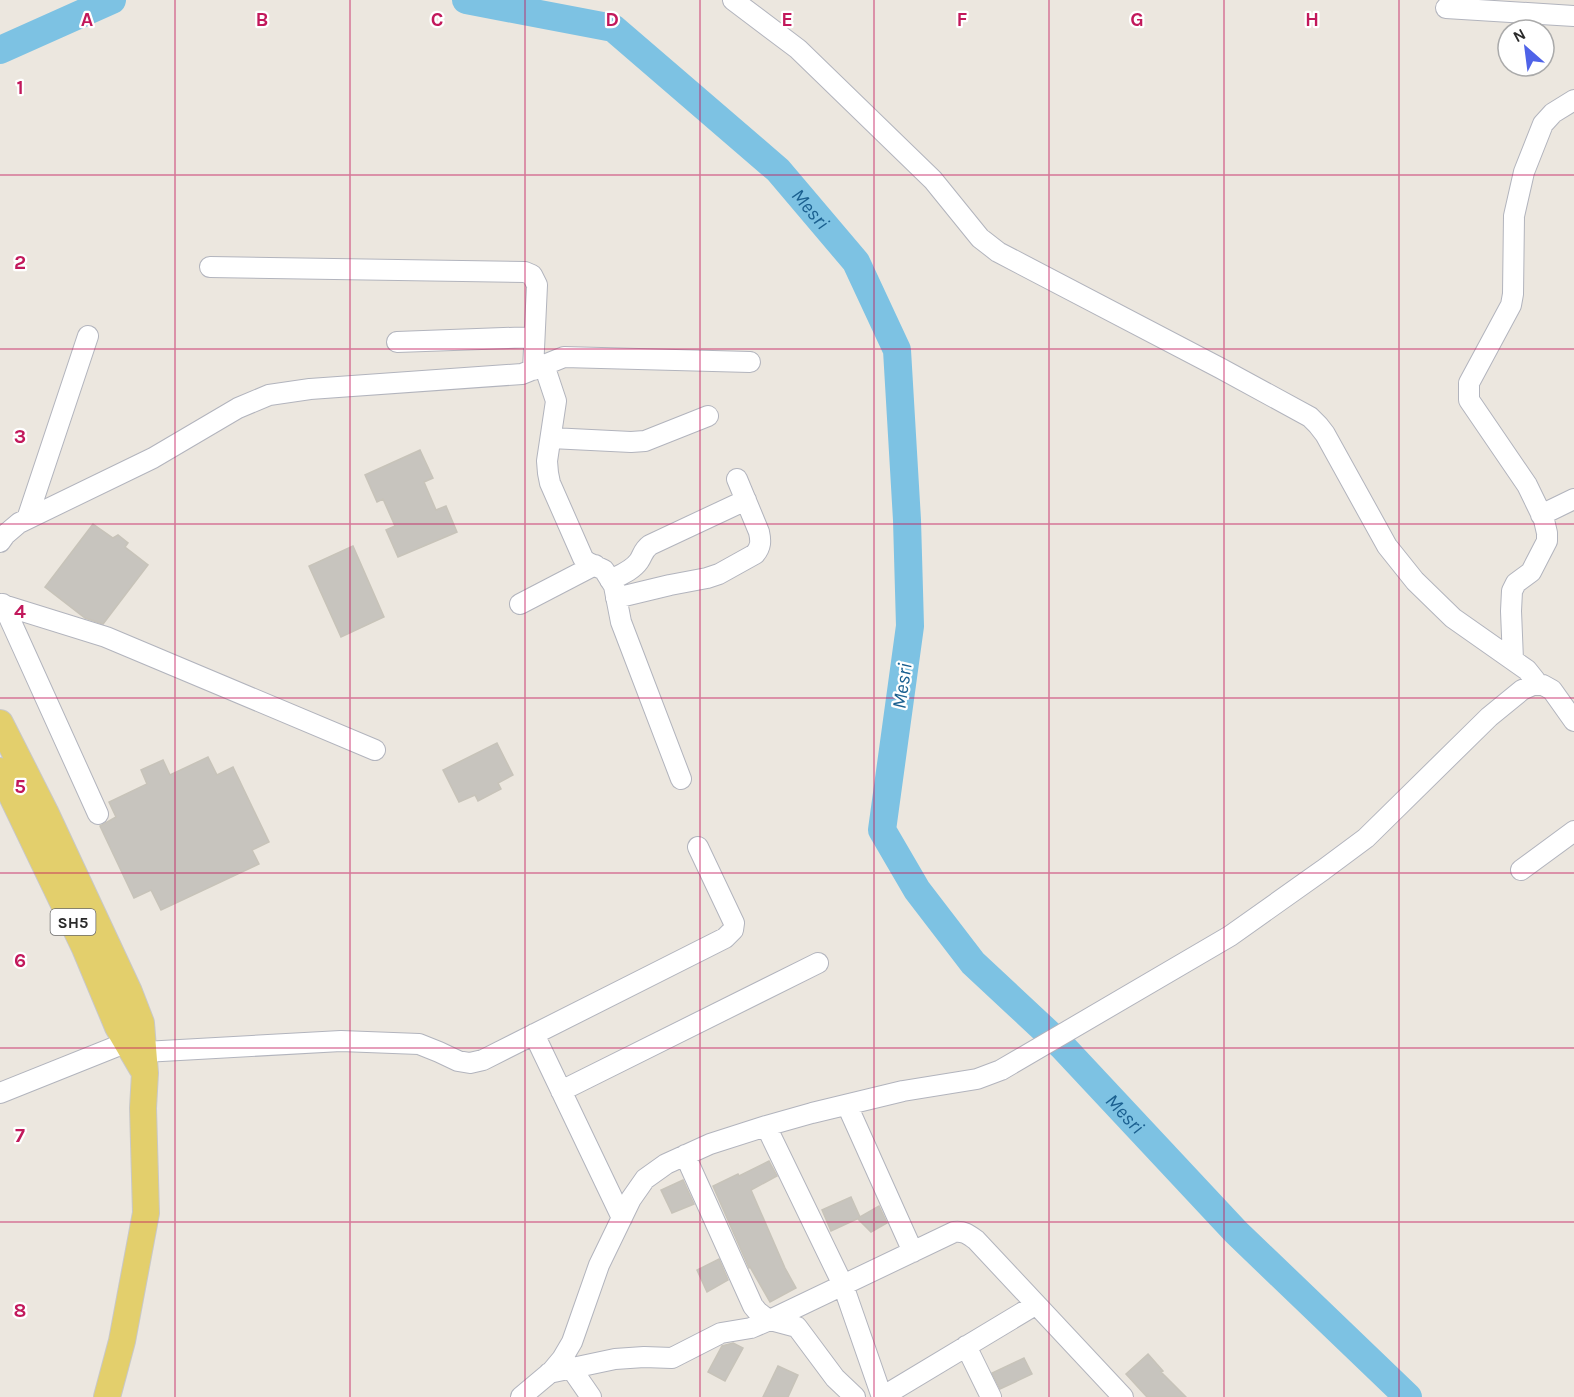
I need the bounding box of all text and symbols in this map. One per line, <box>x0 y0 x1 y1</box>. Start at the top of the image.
text: A <box>81 8 94 31</box>
text: B <box>256 8 268 31</box>
text: C <box>431 8 443 31</box>
text: D <box>605 8 619 31</box>
text: E <box>781 8 793 31</box>
text: F <box>957 8 968 31</box>
text: G <box>1130 8 1144 31</box>
text: H <box>1305 8 1319 31</box>
north arrow <box>1496 18 1556 78</box>
text: N <box>1510 24 1529 46</box>
text: 1 <box>16 76 24 99</box>
water label: Mesri <box>787 184 834 234</box>
text: 2 <box>14 251 26 274</box>
text: 3 <box>14 425 26 448</box>
text: 4 <box>14 600 26 623</box>
water label: Mesri <box>887 662 917 710</box>
text: 5 <box>14 775 26 798</box>
road number: SH5 <box>50 909 96 935</box>
text: 6 <box>14 949 26 972</box>
water label: Mesri <box>1101 1089 1149 1138</box>
text: 7 <box>15 1124 25 1147</box>
text: 8 <box>14 1299 26 1322</box>

